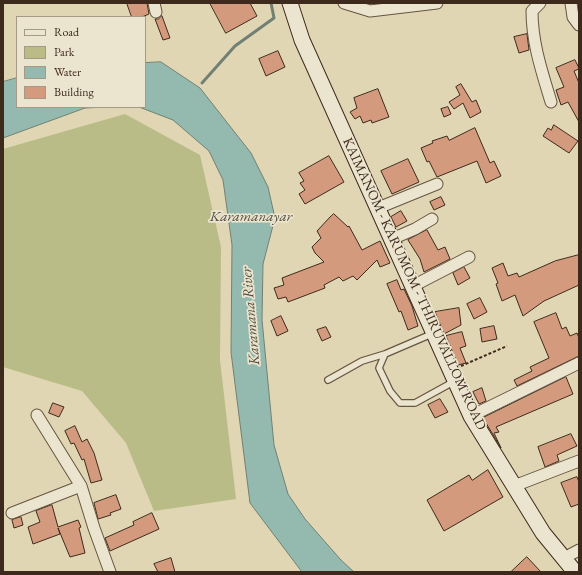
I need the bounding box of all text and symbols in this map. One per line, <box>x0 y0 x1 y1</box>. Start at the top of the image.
legend <box>16 16 146 108</box>
text: Road <box>54 24 79 40</box>
text: Park <box>54 44 74 60</box>
text: Water <box>54 64 81 80</box>
text: Building <box>54 84 94 100</box>
street label: KAIMANOM - KARUMOM - THIRUVALLOM ROAD <box>339 135 489 433</box>
water label: Karamanayar <box>210 208 292 226</box>
water label: Karamana River <box>238 266 264 366</box>

